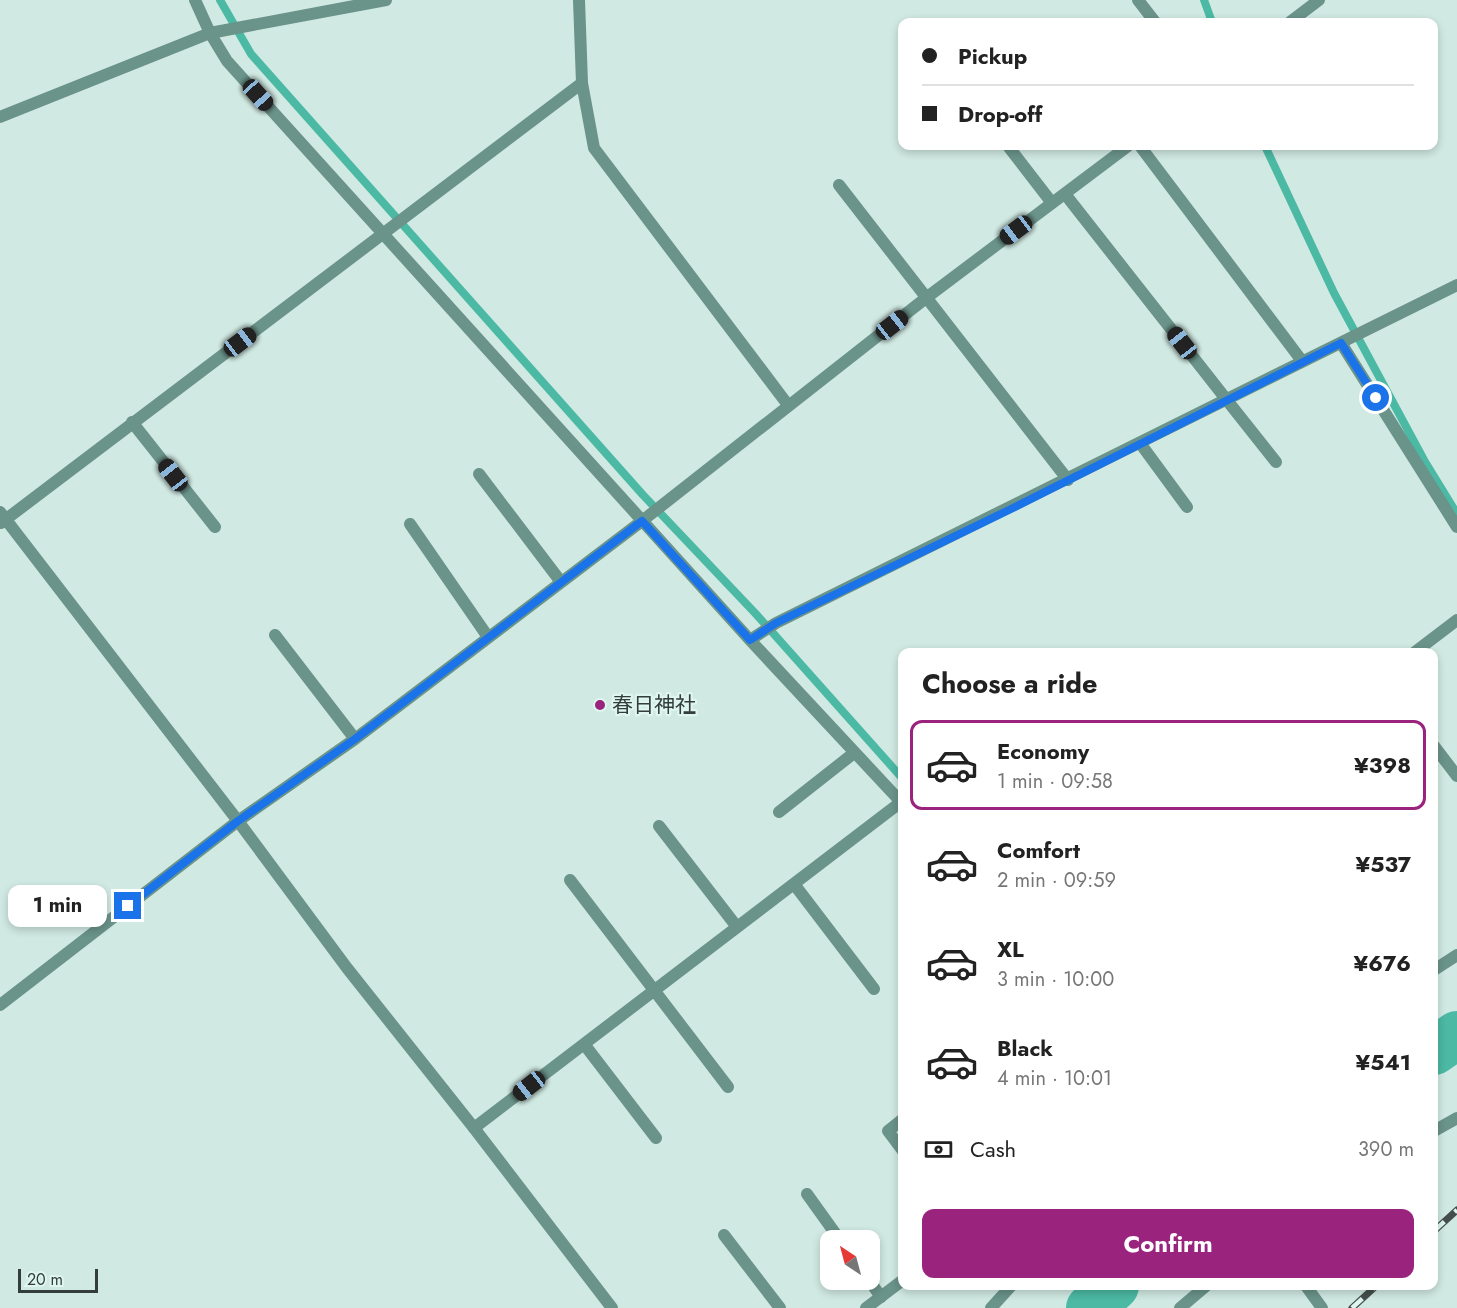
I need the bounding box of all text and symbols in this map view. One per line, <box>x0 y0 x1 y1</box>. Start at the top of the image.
text: Pickup <box>958 40 1027 72</box>
car <box>239 76 277 114</box>
text: Drop-off <box>958 98 1042 130</box>
car <box>996 212 1036 248</box>
car <box>872 307 912 343</box>
car <box>1164 323 1200 363</box>
car <box>220 324 260 360</box>
route start <box>1362 384 1389 411</box>
car <box>155 455 191 495</box>
text: Choose a ride <box>922 664 1097 703</box>
place label: 春日神社 <box>612 690 696 720</box>
marker: 春日神社 <box>593 698 607 712</box>
text: Economy <box>997 735 1089 767</box>
icon: car <box>925 738 979 792</box>
text: ¥398 <box>1354 749 1411 781</box>
text: 1 min · 09:58 <box>997 767 1113 796</box>
text: Comfort <box>997 834 1080 866</box>
icon: car <box>925 837 979 891</box>
text: ¥537 <box>1355 848 1411 880</box>
text: 2 min · 09:59 <box>997 866 1116 895</box>
callout: 1 min <box>8 885 107 927</box>
text: 1 min <box>33 891 82 920</box>
route end <box>114 892 141 919</box>
text: XL <box>997 933 1024 965</box>
icon: car <box>925 936 979 990</box>
text: ¥676 <box>1354 947 1411 979</box>
text: 3 min · 10:00 <box>997 965 1114 994</box>
text: Black <box>997 1032 1053 1064</box>
icon: car <box>925 1035 979 1089</box>
text: ¥541 <box>1356 1046 1411 1078</box>
text: 4 min · 10:01 <box>997 1064 1112 1093</box>
car <box>509 1068 549 1104</box>
icon: cash <box>922 1133 955 1166</box>
text: Cash <box>970 1133 1016 1165</box>
text: 390 m <box>1358 1135 1414 1164</box>
button: Confirm <box>922 1209 1414 1278</box>
north arrow <box>820 1230 880 1290</box>
map controls <box>820 1230 880 1290</box>
scale bar <box>18 1266 98 1294</box>
text: 20 m <box>27 1268 63 1291</box>

